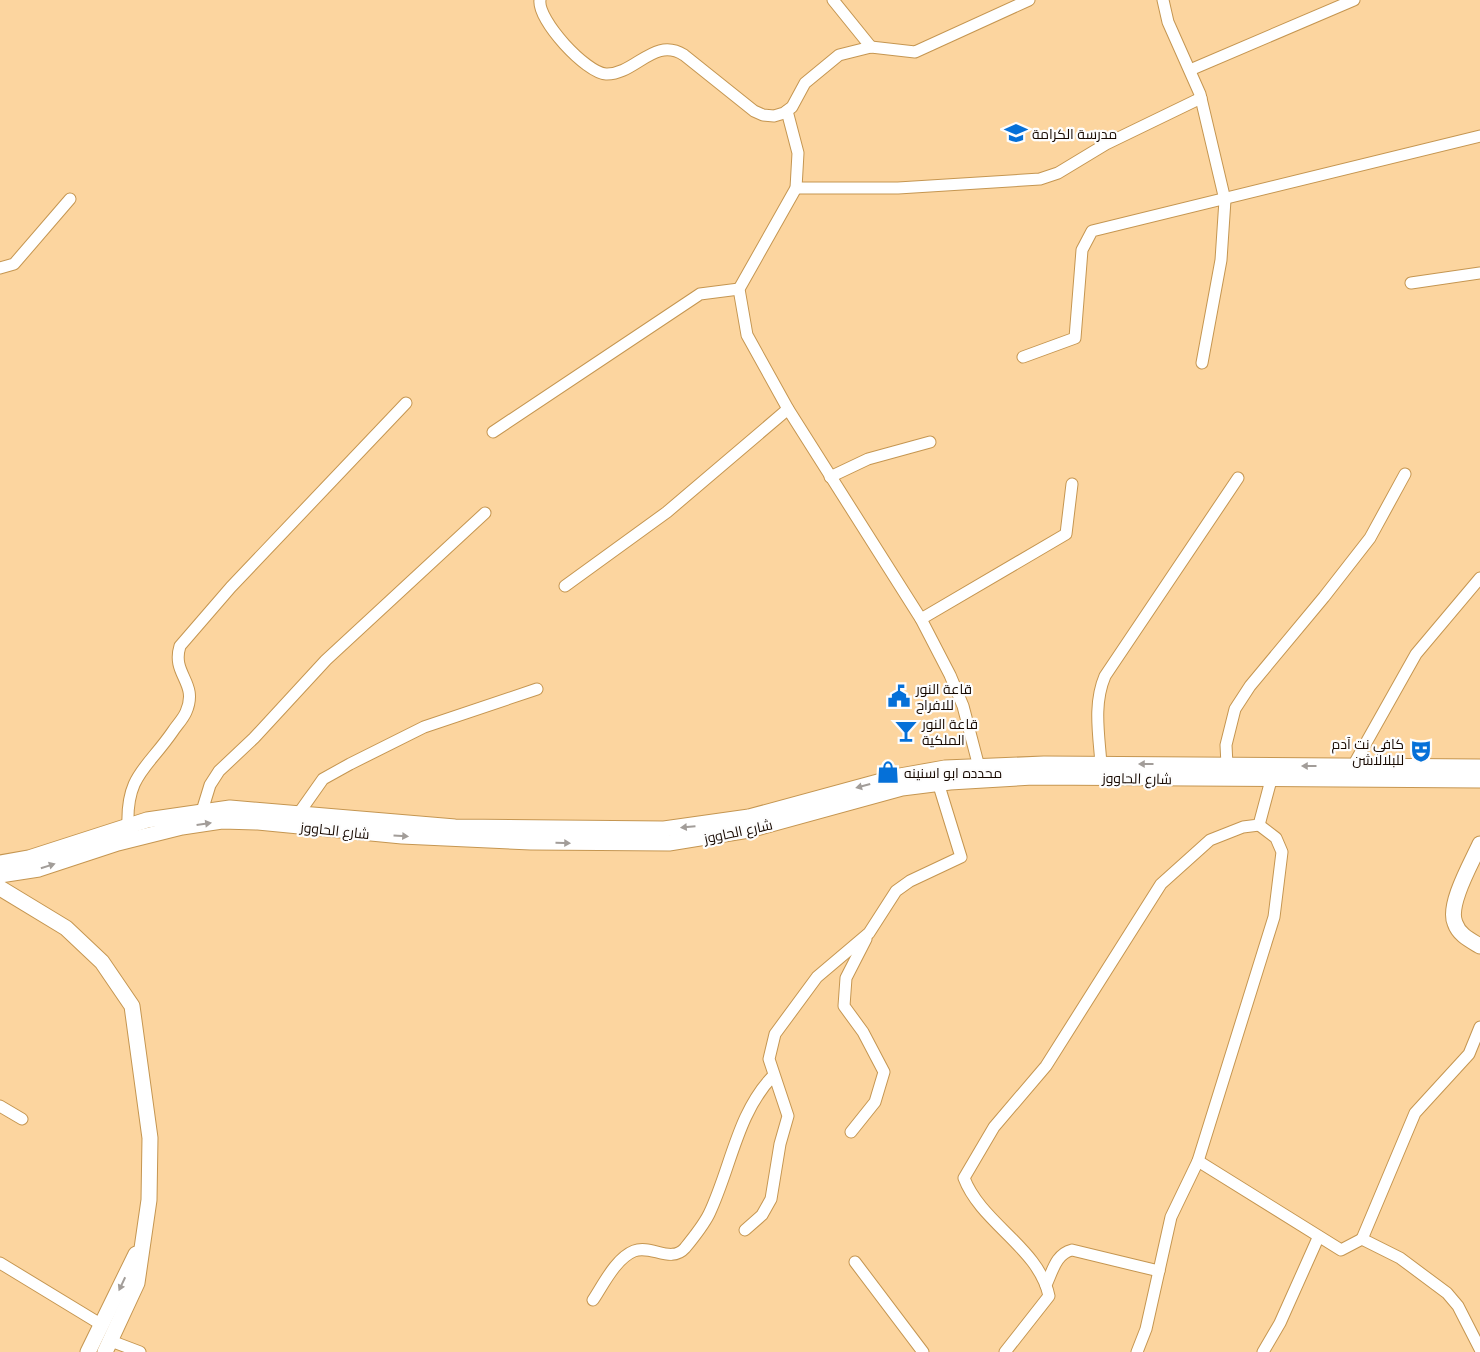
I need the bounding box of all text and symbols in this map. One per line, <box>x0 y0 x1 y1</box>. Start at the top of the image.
school or university icon: مدرسة الكرامة <box>1003 120 1029 146</box>
place label: مدرسة الكرامة <box>1032 125 1117 142</box>
place label: قاعة النور للافراح <box>915 680 972 714</box>
public building icon: قاعة النور للافراح <box>886 683 912 709</box>
place label: قاعة النور الملكية <box>921 715 978 748</box>
bar icon: قاعة النور الملكية <box>893 718 919 744</box>
place label: كافي نت آدم للبلالاشن <box>1332 735 1404 768</box>
theatre icon: كافي نت آدم للبلالاشن <box>1408 738 1434 764</box>
shop icon: محدده ابو اسنينه <box>875 759 901 785</box>
one-way arrow <box>1138 760 1154 768</box>
one-way arrow <box>1301 761 1317 769</box>
place label: محدده ابو اسنينه <box>904 764 1002 781</box>
street label: شارع الحاووز <box>1101 769 1172 788</box>
one-way arrow <box>856 783 871 791</box>
street label: شارع الحاووز <box>701 815 774 848</box>
street label: شارع الحاووز <box>298 818 371 843</box>
one-way arrow <box>197 819 213 827</box>
one-way arrow <box>680 823 696 831</box>
one-way arrow <box>393 832 409 840</box>
one-way arrow <box>555 839 571 847</box>
one-way arrow <box>40 861 55 869</box>
one-way arrow <box>118 1277 126 1291</box>

